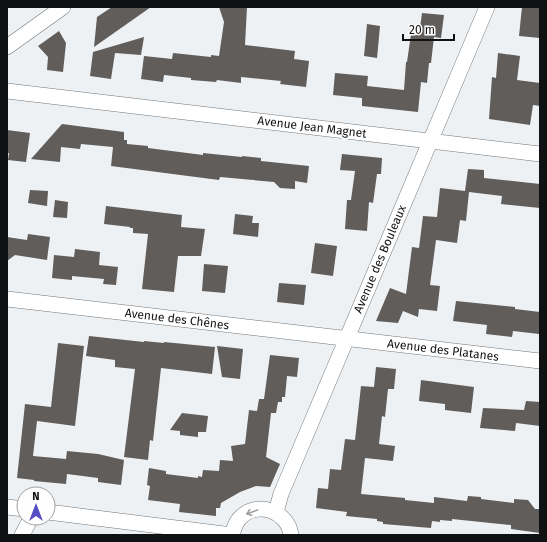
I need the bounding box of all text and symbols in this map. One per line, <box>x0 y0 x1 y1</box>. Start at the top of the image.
scale bar <box>403 16 454 42</box>
text: 20 m <box>409 23 435 37</box>
street label: Avenue Jean Magnet <box>257 113 368 141</box>
street label: Avenue des Bouleaux <box>351 203 409 315</box>
street label: Avenue des Chênes <box>124 306 230 332</box>
street label: Avenue des Platanes <box>386 336 500 364</box>
north arrow <box>16 486 56 526</box>
text: N <box>32 490 40 503</box>
one-way arrow <box>246 508 258 516</box>

